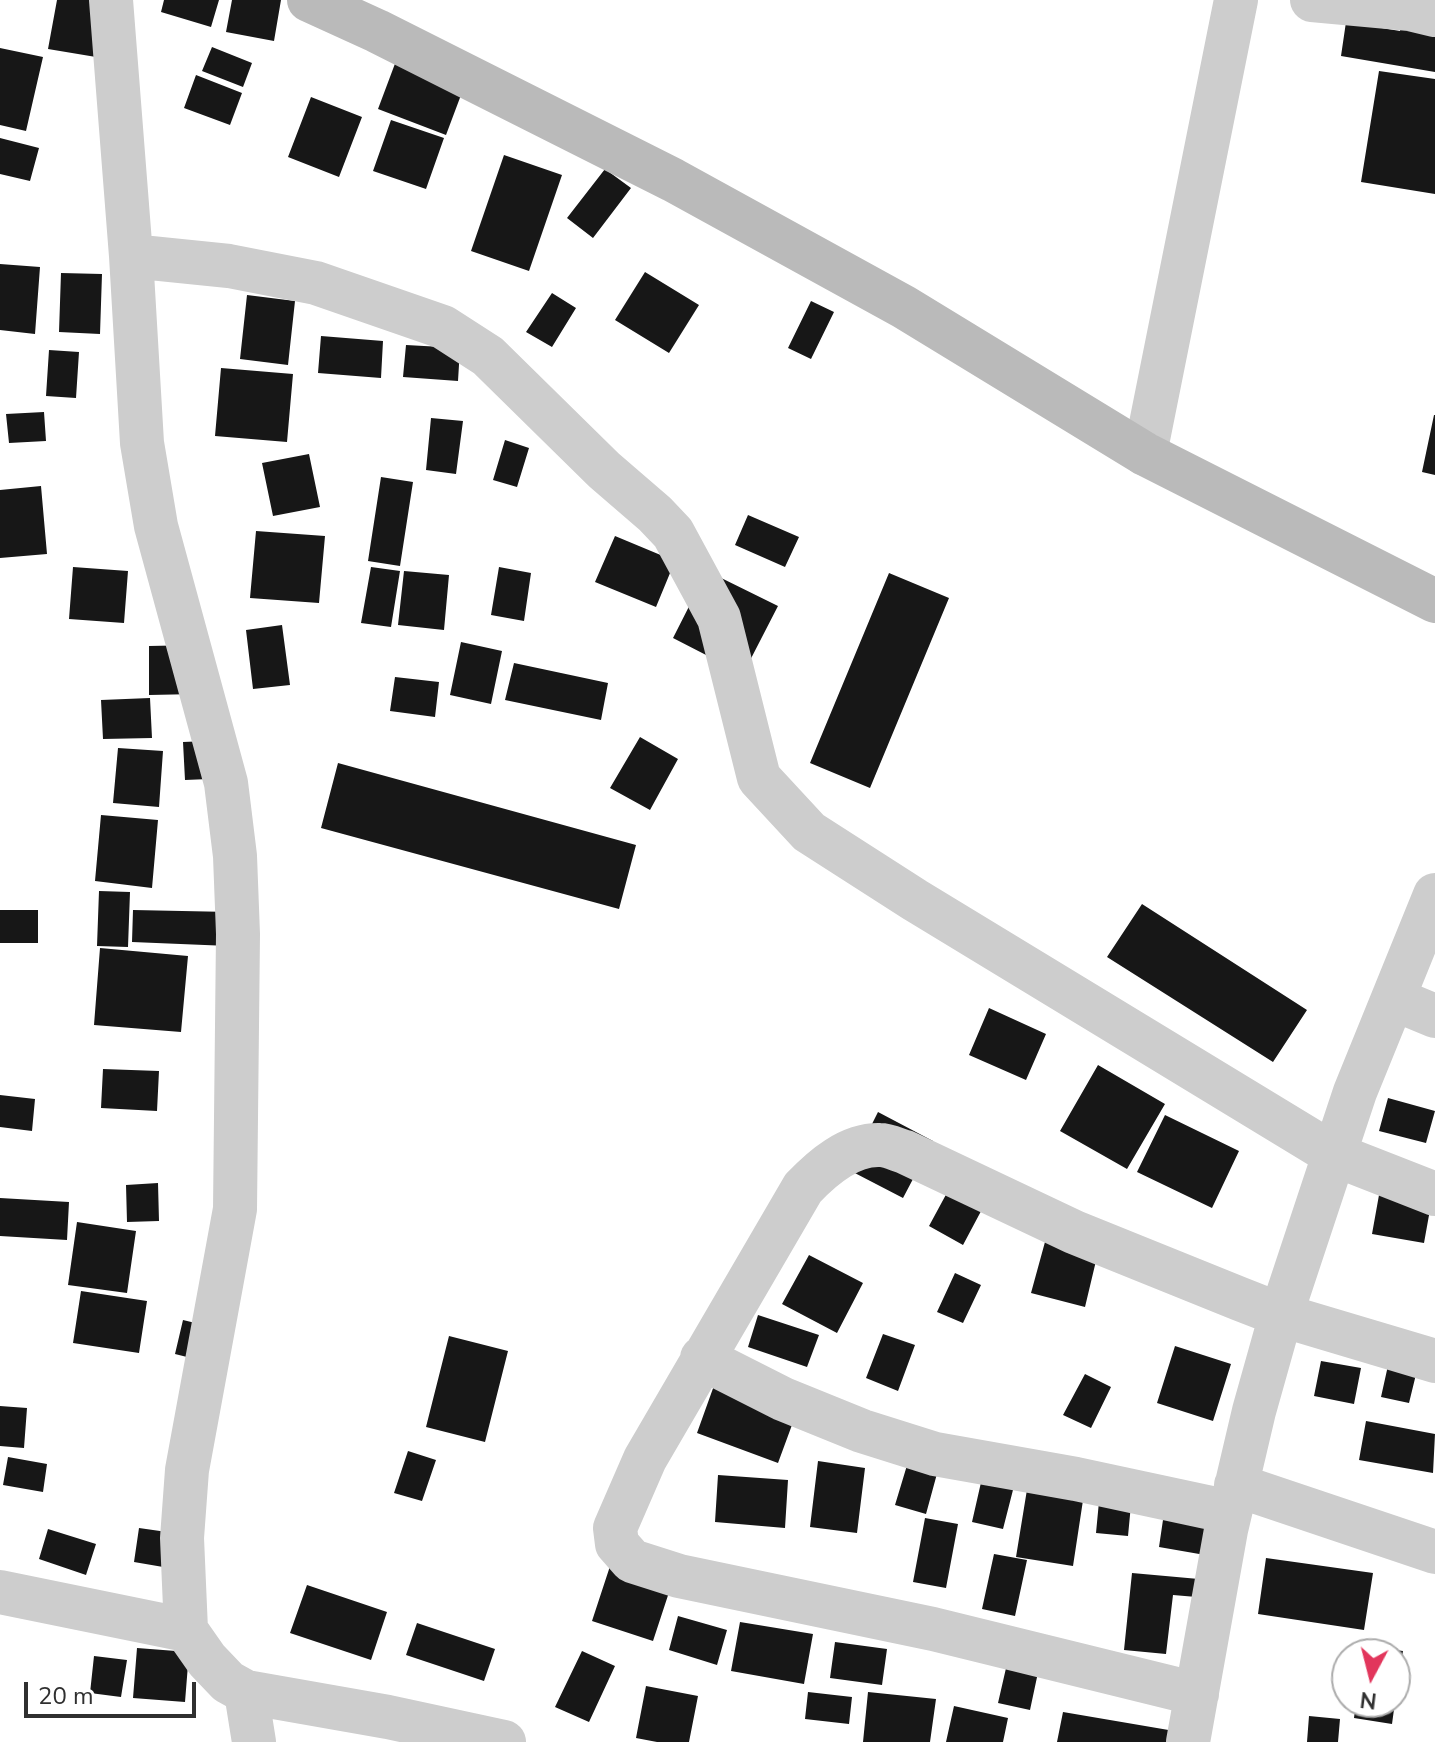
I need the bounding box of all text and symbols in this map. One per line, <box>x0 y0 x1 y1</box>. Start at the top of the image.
north arrow <box>1331 1638 1411 1718</box>
scale bar <box>28 1666 200 1716</box>
text: 20 m <box>38 1680 94 1712</box>
text: N <box>1358 1684 1378 1716</box>

